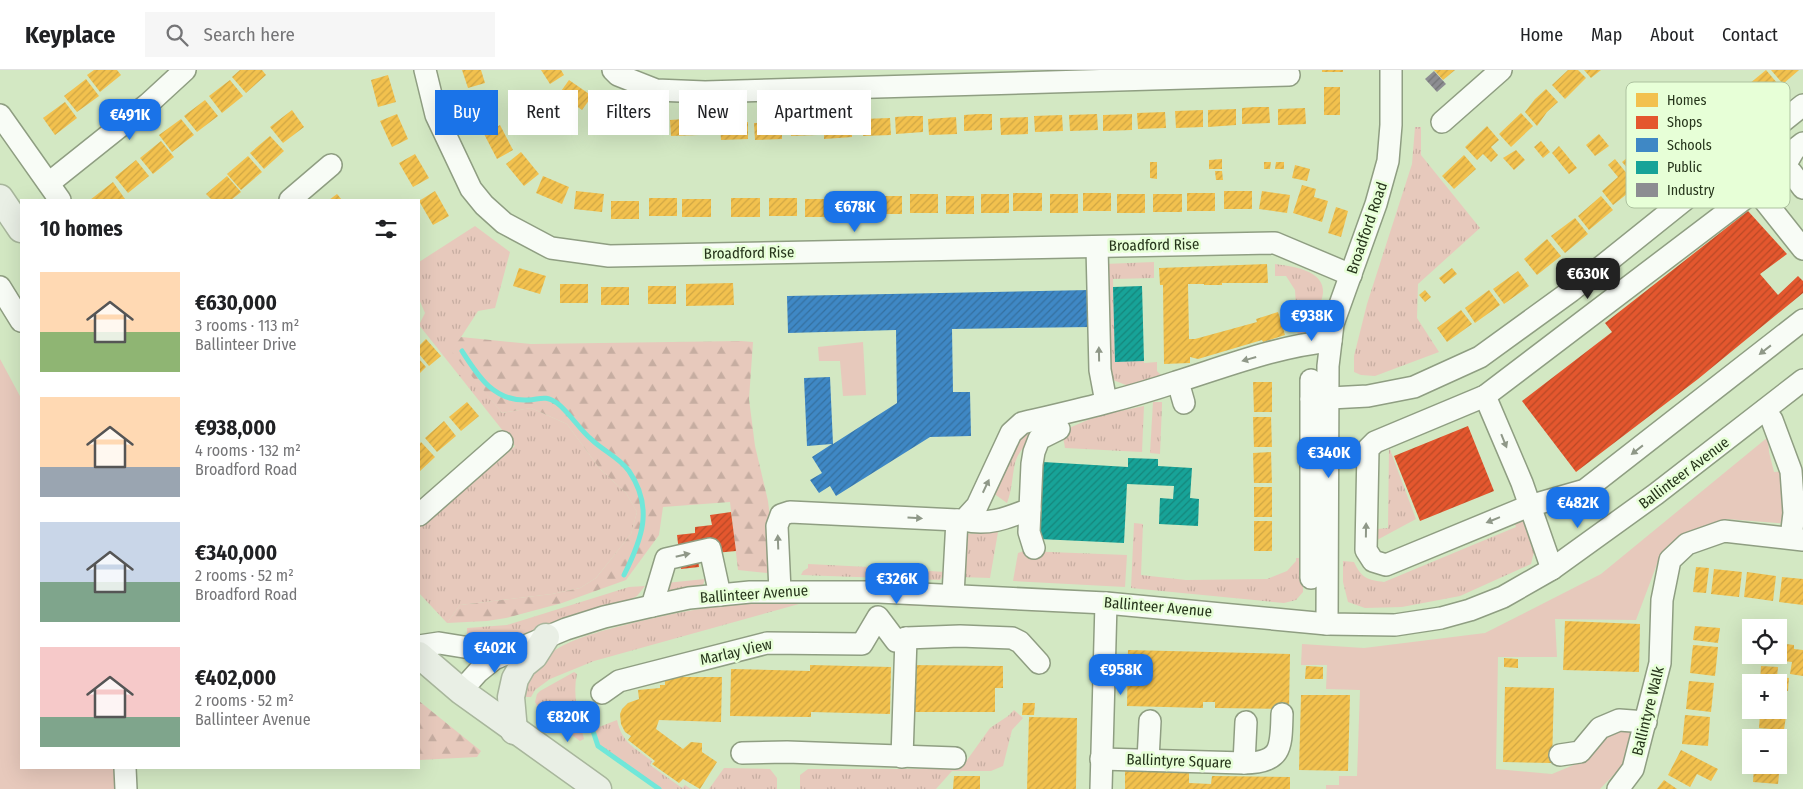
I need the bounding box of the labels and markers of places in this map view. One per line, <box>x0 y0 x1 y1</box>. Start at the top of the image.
pin: €491K <box>95 98 165 141</box>
pin: €678K <box>820 190 890 233</box>
pin: €630K <box>1553 258 1623 300</box>
pin: €938K <box>1277 300 1347 342</box>
pin: €340K <box>1294 436 1364 479</box>
pin: €482K <box>1543 486 1613 529</box>
pin: €326K <box>862 562 932 605</box>
pin: €402K <box>460 632 530 674</box>
pin: €958K <box>1086 654 1156 696</box>
pin: €820K <box>533 700 603 743</box>

